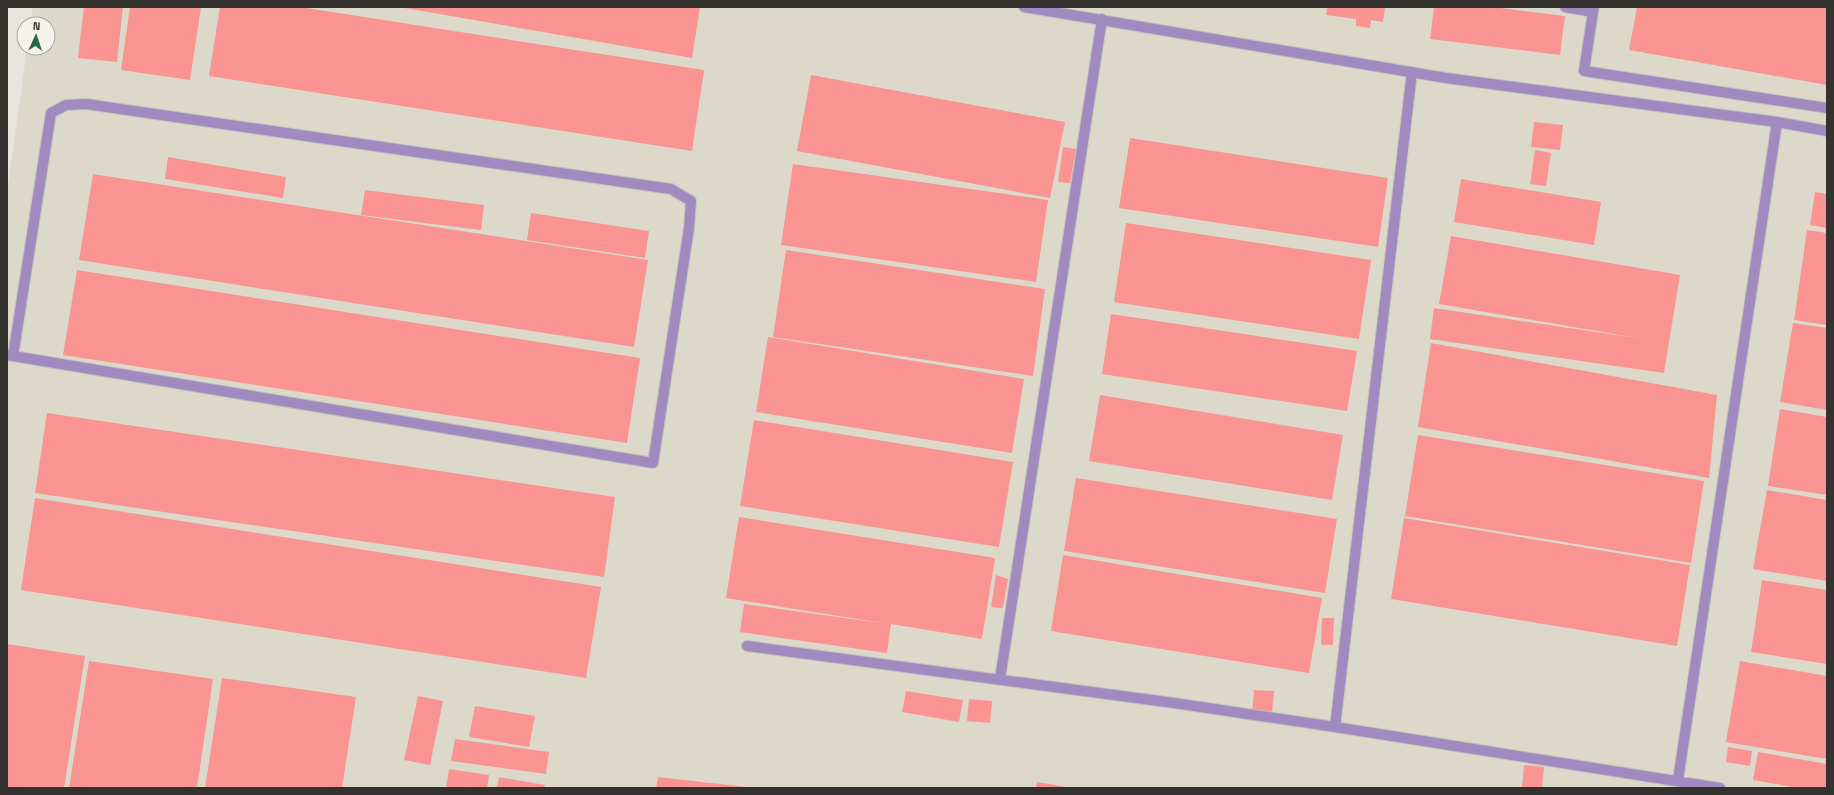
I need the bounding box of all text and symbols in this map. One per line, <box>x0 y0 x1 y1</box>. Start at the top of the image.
north arrow <box>16 16 56 56</box>
text: N <box>32 19 41 33</box>

